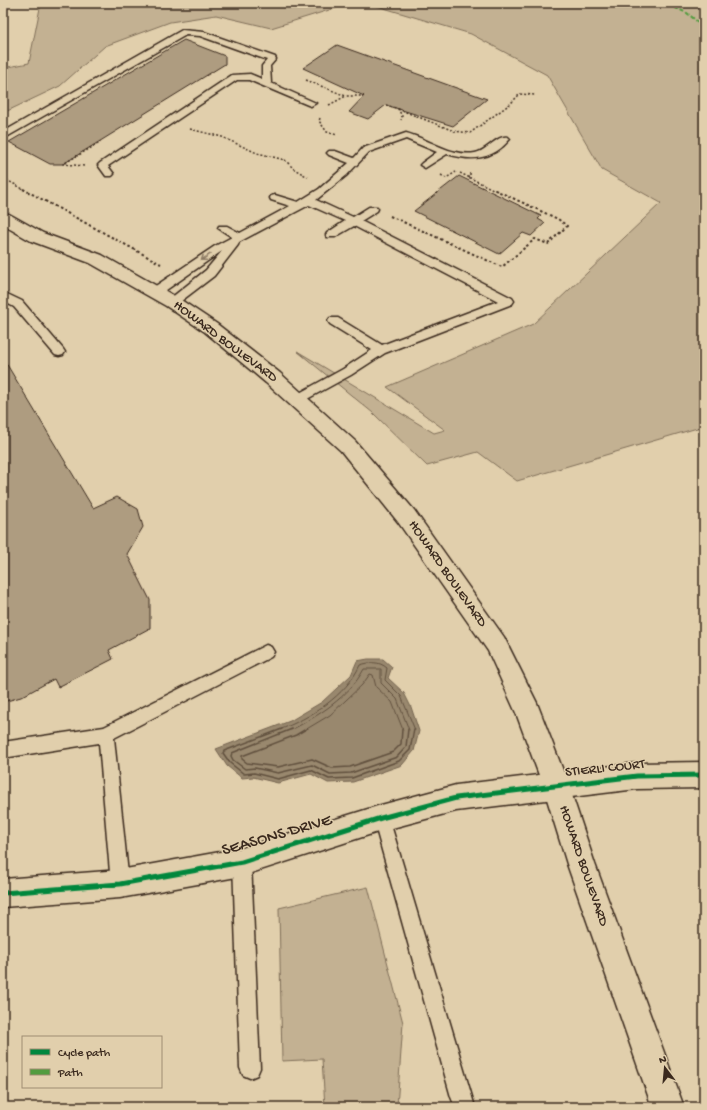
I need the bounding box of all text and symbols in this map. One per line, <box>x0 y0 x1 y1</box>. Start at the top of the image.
one-way arrow <box>201 253 212 261</box>
street label: HOWARD BOULEVARD <box>169 297 281 387</box>
street label: HOWARD BOULEVARD <box>404 517 491 631</box>
street label: STIERLI COURT <box>564 756 646 782</box>
street label: HOWARD BOULEVARD <box>554 803 612 929</box>
street label: SEASONS DRIVE <box>220 810 336 861</box>
legend <box>22 1036 162 1088</box>
text: Cycle path <box>58 1047 111 1061</box>
north arrow <box>645 1048 685 1088</box>
text: N <box>658 1054 668 1067</box>
text: Path <box>57 1067 83 1081</box>

